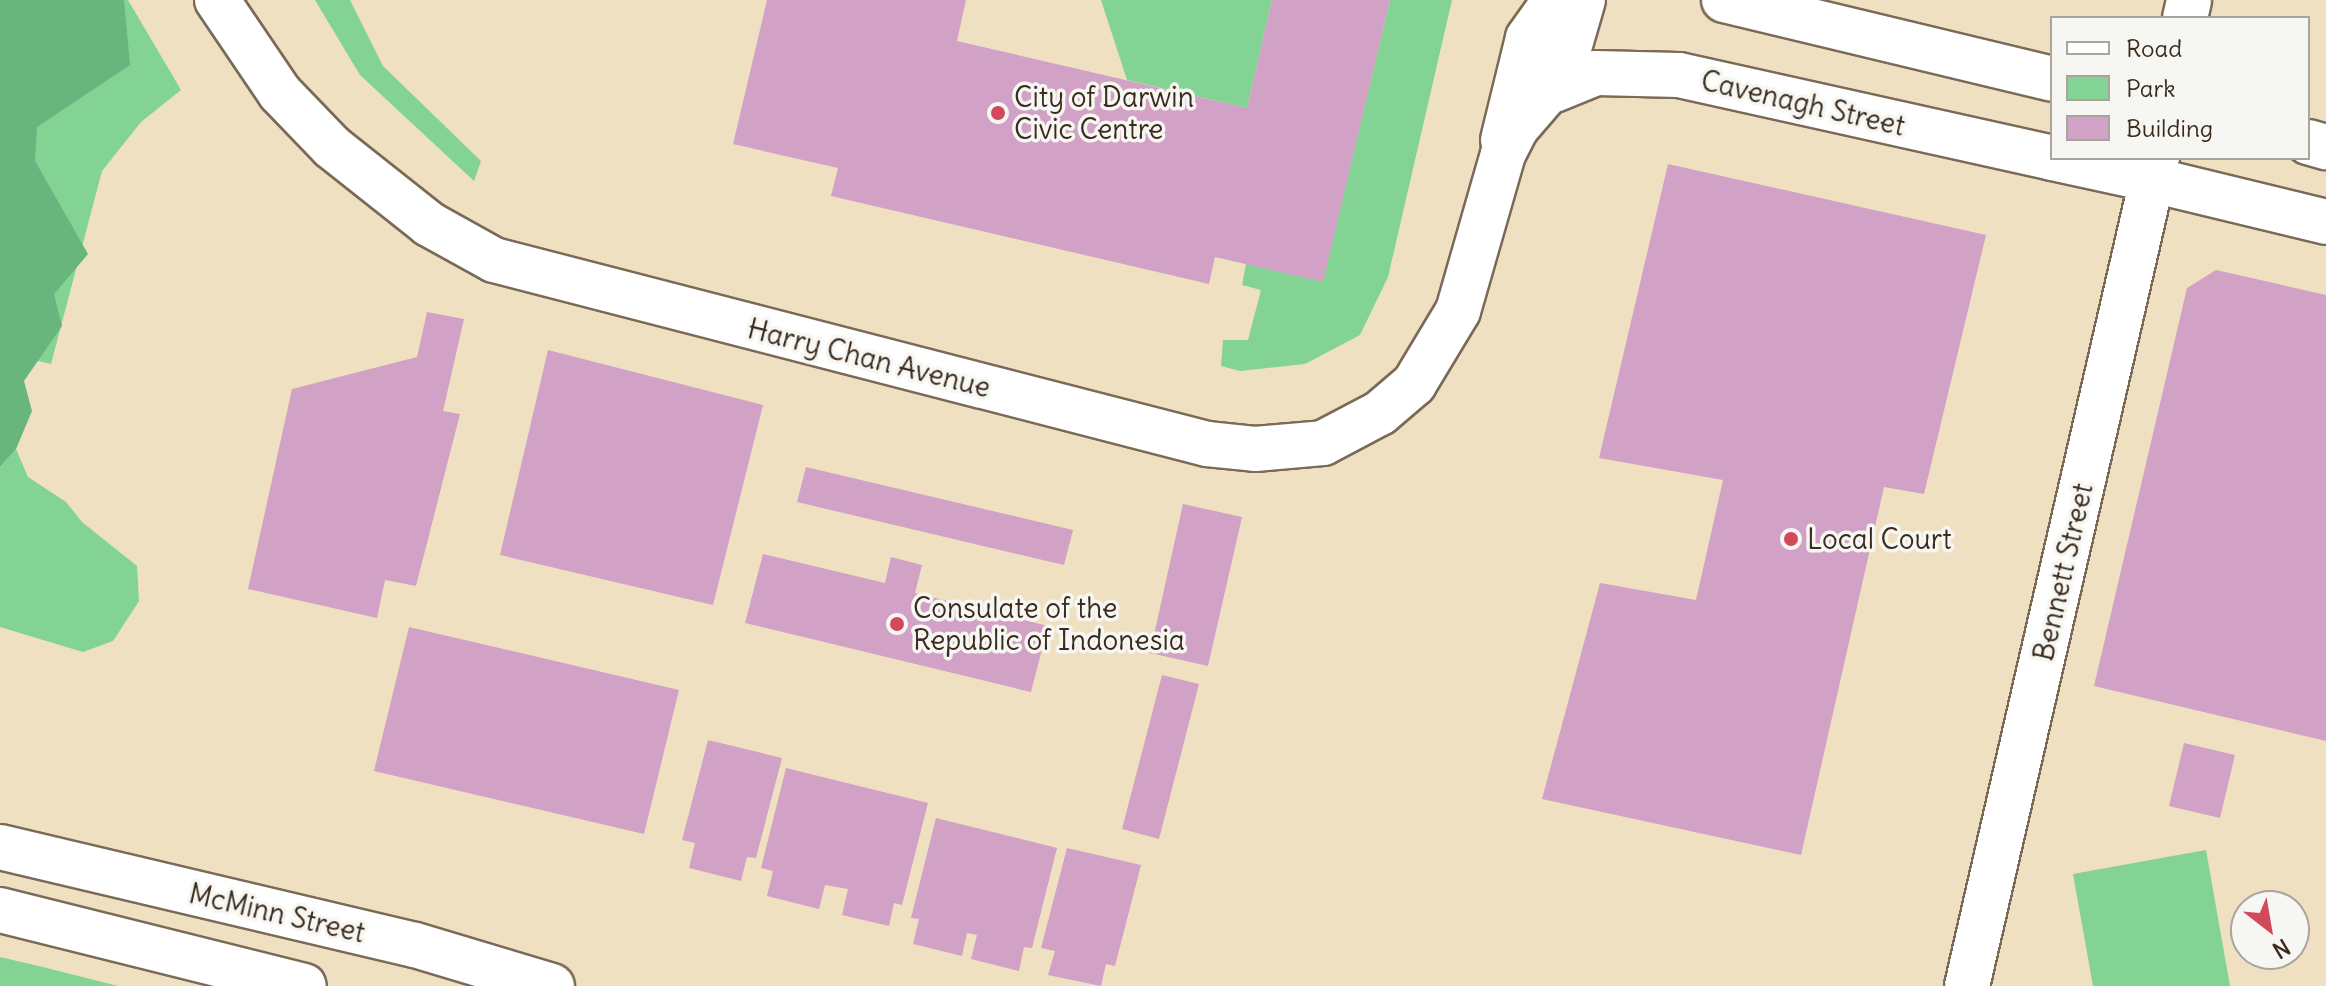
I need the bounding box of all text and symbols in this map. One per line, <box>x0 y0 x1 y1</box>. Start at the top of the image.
legend <box>2050 16 2310 160</box>
text: Road <box>2126 33 2182 63</box>
street label: Cavenagh Street <box>1698 63 1908 143</box>
text: Park <box>2126 73 2176 103</box>
place label: City of Darwin Civic Centre <box>1014 80 1194 146</box>
marker: City of Darwin Civic Centre <box>989 104 1007 122</box>
text: Building <box>2126 113 2213 143</box>
street label: Harry Chan Avenue <box>744 312 994 404</box>
street label: Bennett Street <box>2026 480 2100 664</box>
place label: Local Court <box>1807 522 1952 556</box>
marker: Local Court <box>1782 530 1800 548</box>
place label: Consulate of the Republic of Indonesia <box>913 591 1185 657</box>
marker: Consulate of the Republic of Indonesia <box>888 615 906 633</box>
street label: McMinn Street <box>186 876 368 950</box>
north arrow <box>2230 890 2310 970</box>
text: N <box>2268 933 2295 965</box>

